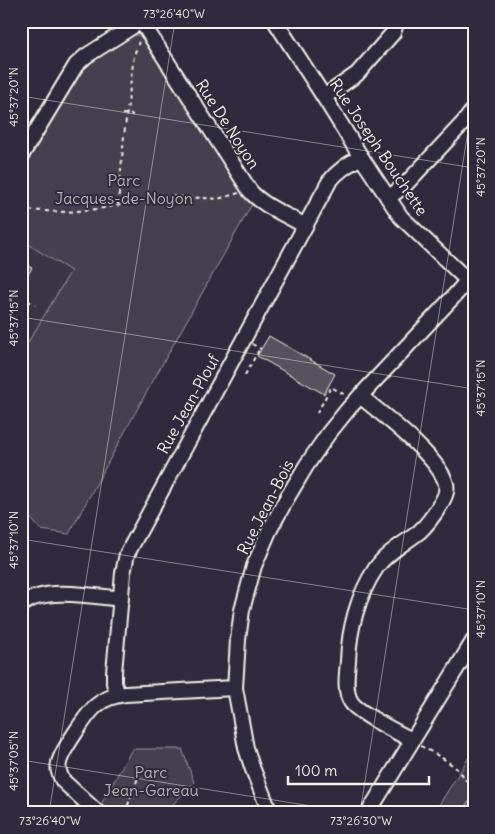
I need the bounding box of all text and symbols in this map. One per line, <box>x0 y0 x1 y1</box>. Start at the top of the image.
text: 73°26'40"W <box>143 6 205 21</box>
text: 45°37'20"N <box>6 67 21 127</box>
street label: Rue De Noyon <box>192 75 264 173</box>
street label: Rue Joseph Bouchette <box>326 75 432 219</box>
text: 45°37'20"N <box>473 137 488 197</box>
park label: Parc Jacques-de-Noyon <box>55 170 193 208</box>
text: 45°37'15"N <box>6 290 21 346</box>
street label: Rue Jean-Plouf <box>152 350 224 457</box>
text: 45°37'15"N <box>473 360 488 416</box>
street label: Rue Jean-Bois <box>232 456 298 558</box>
text: 45°37'10"N <box>6 511 21 569</box>
text: 45°37'10"N <box>473 580 488 638</box>
text: 45°37'05"N <box>6 731 21 791</box>
scale bar <box>288 754 429 786</box>
text: 100 m <box>295 761 337 780</box>
park label: Parc Jean-Gareau <box>103 762 199 800</box>
text: 73°26'40"W <box>19 813 81 828</box>
text: 73°26'30"W <box>330 813 392 828</box>

